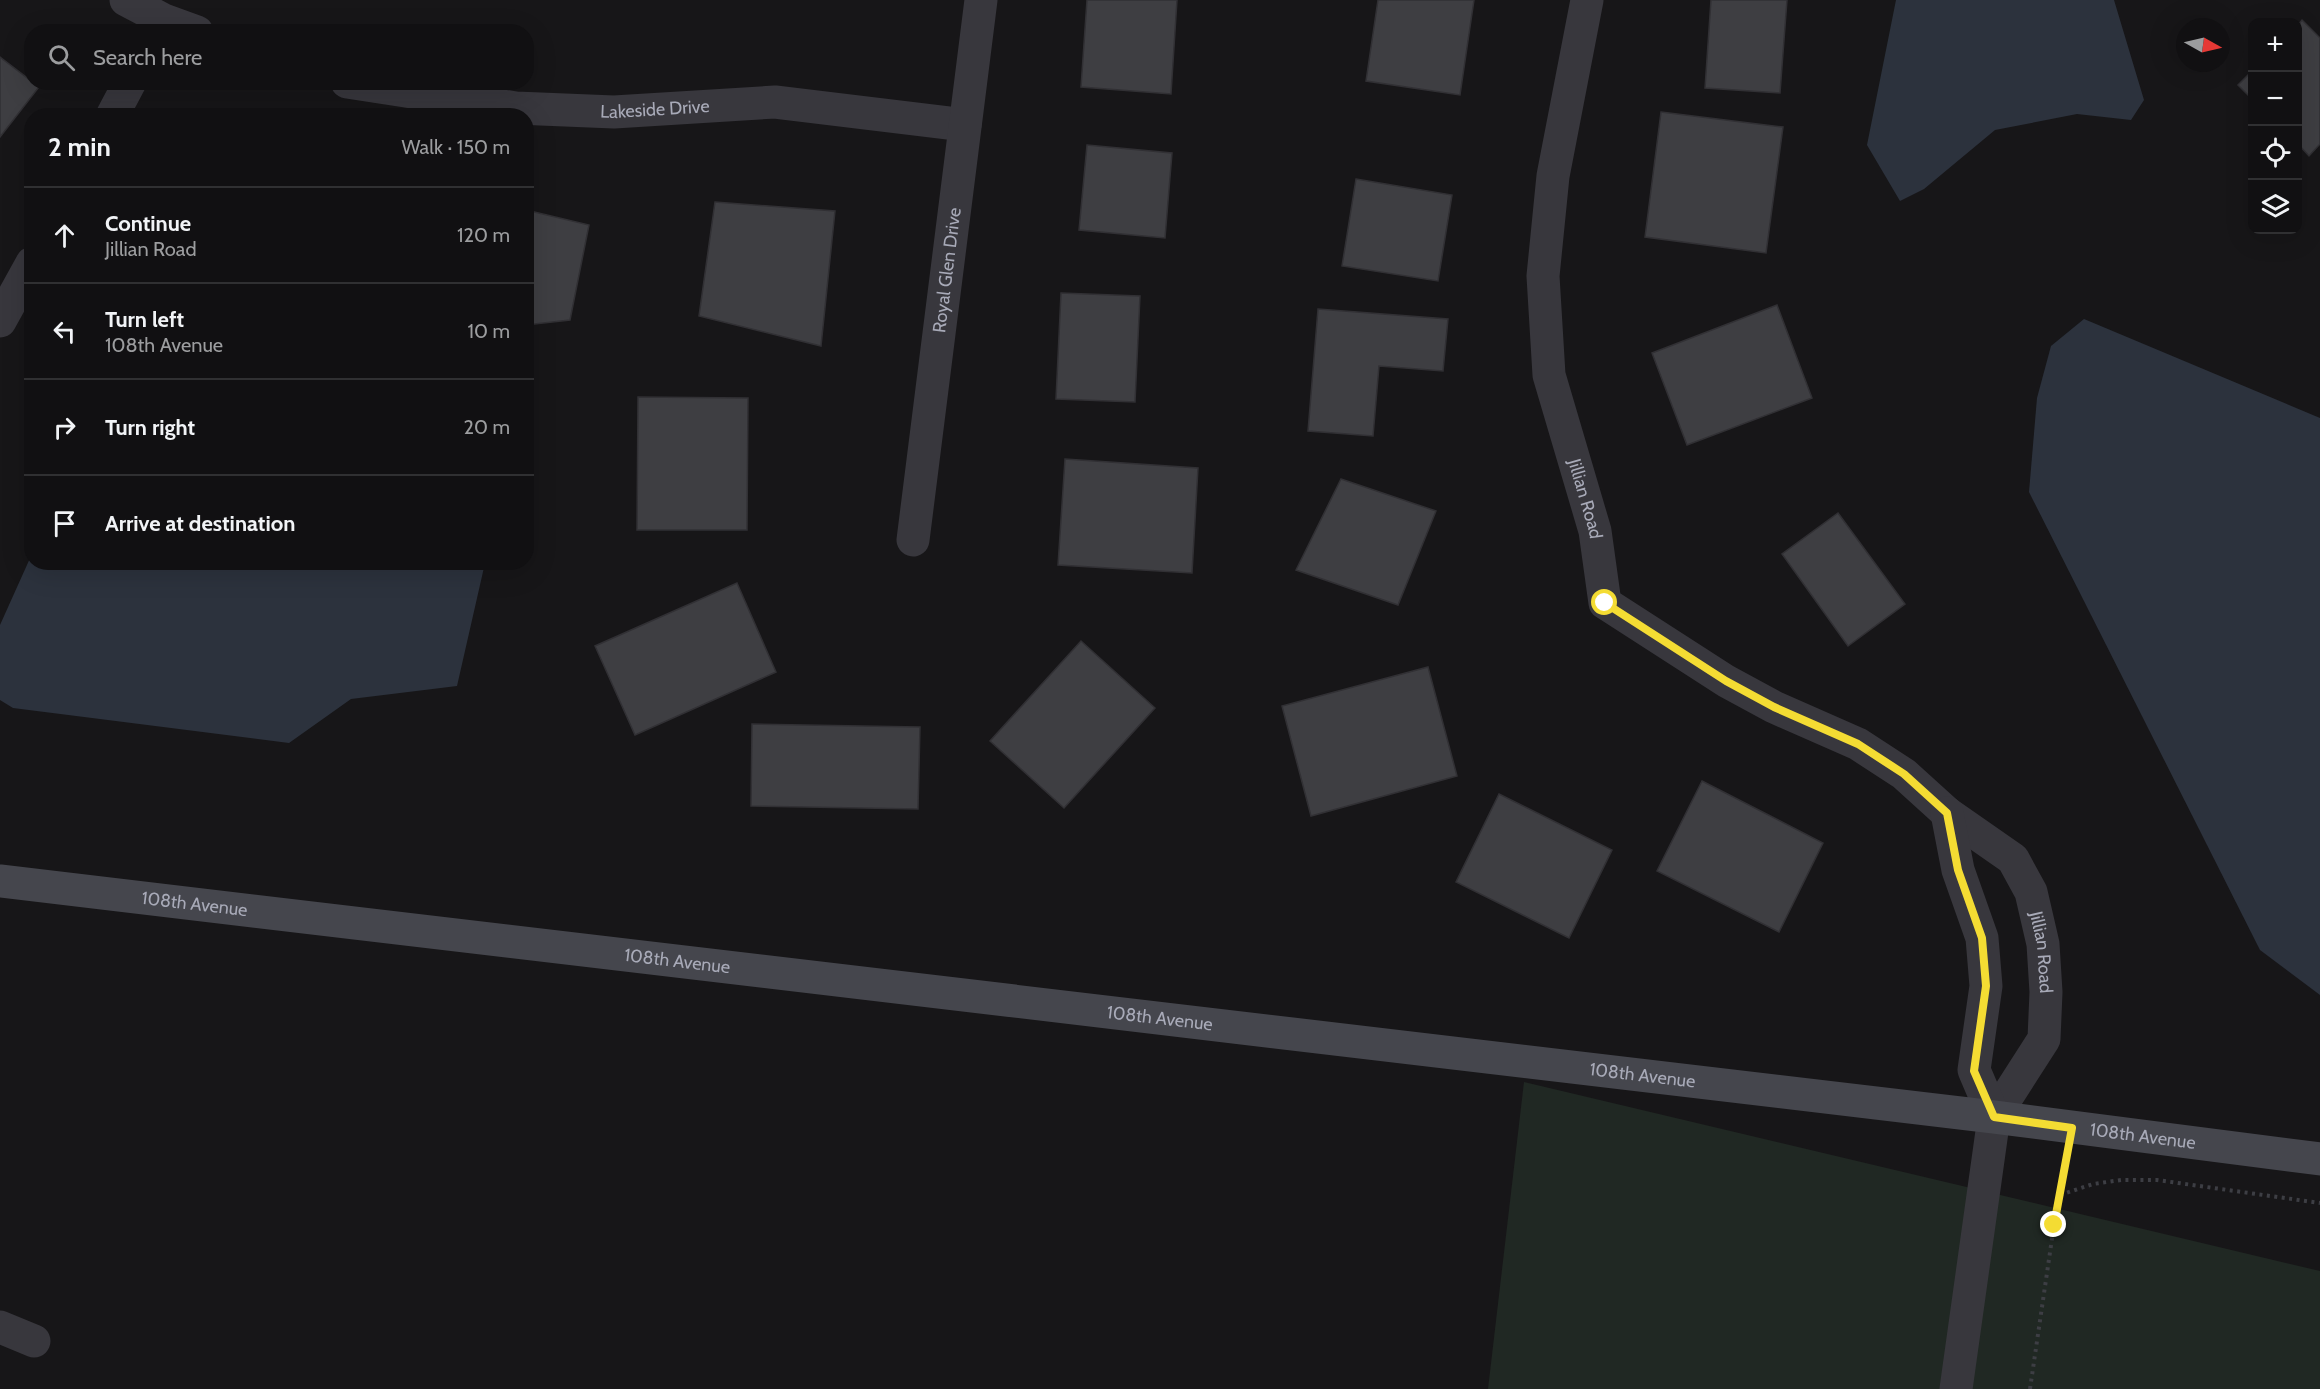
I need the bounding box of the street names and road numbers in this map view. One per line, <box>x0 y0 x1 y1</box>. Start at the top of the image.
street label: Lakeside Drive <box>600 95 710 123</box>
street label: Royal Glen Drive <box>928 206 966 334</box>
street label: Jillian Road <box>1563 455 1607 540</box>
street label: 108th Avenue <box>141 887 249 921</box>
street label: Jillian Road <box>2025 908 2057 994</box>
street label: 108th Avenue <box>623 944 731 978</box>
street label: 108th Avenue <box>1106 1001 1214 1035</box>
street label: 108th Avenue <box>1588 1058 1697 1093</box>
street label: 108th Avenue <box>2089 1118 2197 1154</box>

